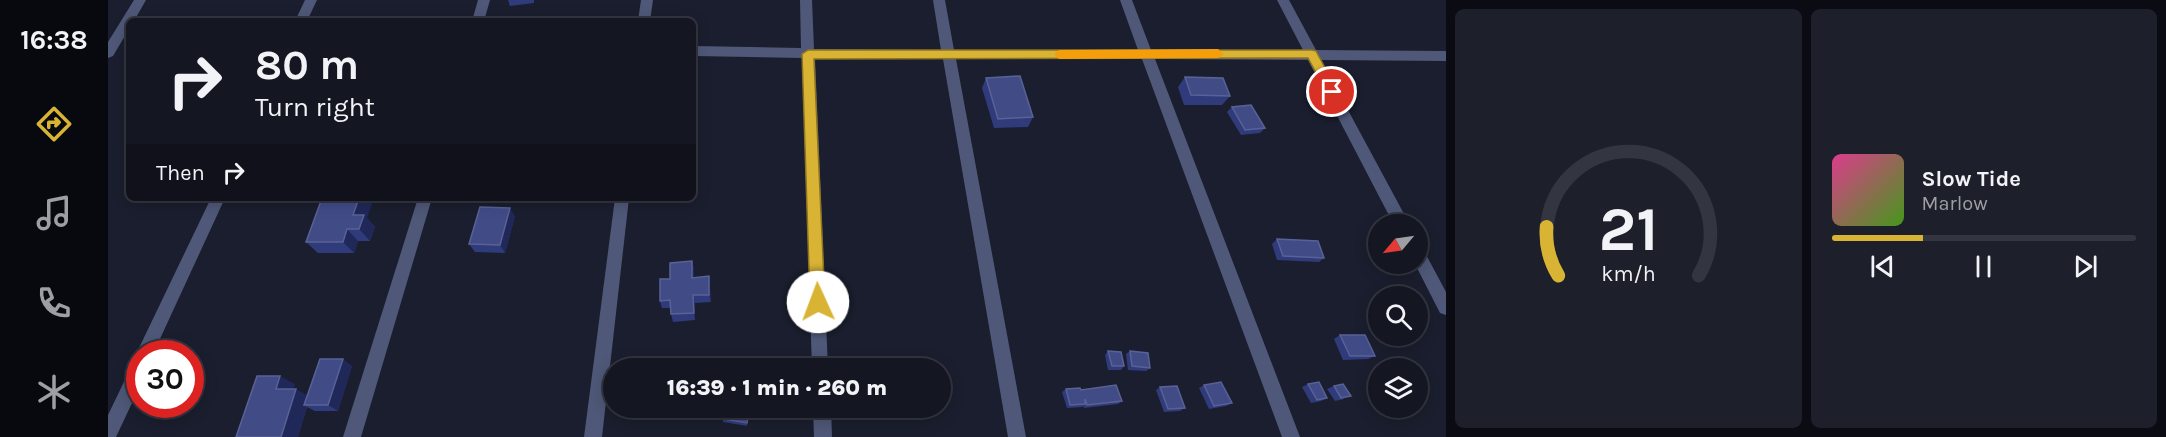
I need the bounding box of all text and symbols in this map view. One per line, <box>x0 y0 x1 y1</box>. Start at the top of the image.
text: 16:38 <box>20 24 88 56</box>
text: 80 m <box>255 40 359 90</box>
icon: right <box>156 42 234 120</box>
pin <box>1306 66 1357 117</box>
icon: arrive <box>1315 75 1348 108</box>
text: Turn right <box>255 91 375 123</box>
icon: directions <box>33 103 75 145</box>
icon: right <box>217 156 250 189</box>
text: Then <box>156 160 205 186</box>
text: Slow Tide <box>1922 166 2021 192</box>
icon: music <box>33 192 75 234</box>
text: Marlow <box>1922 192 1988 215</box>
text: 21 <box>1598 193 1658 266</box>
north arrow <box>1368 214 1428 274</box>
map controls <box>1368 214 1428 418</box>
icon: previous <box>1866 250 1899 283</box>
icon: pause <box>1967 250 2000 283</box>
icon: next <box>2069 250 2102 283</box>
text: km/h <box>1601 261 1655 286</box>
position arrow <box>786 270 850 334</box>
icon: phone <box>33 282 75 324</box>
button: search <box>1368 286 1428 346</box>
speed limit sign: 30 <box>126 340 204 418</box>
button: layers <box>1368 358 1428 418</box>
icon: climate <box>33 371 75 413</box>
text: 16:39 · 1 min · 260 m <box>667 375 887 401</box>

